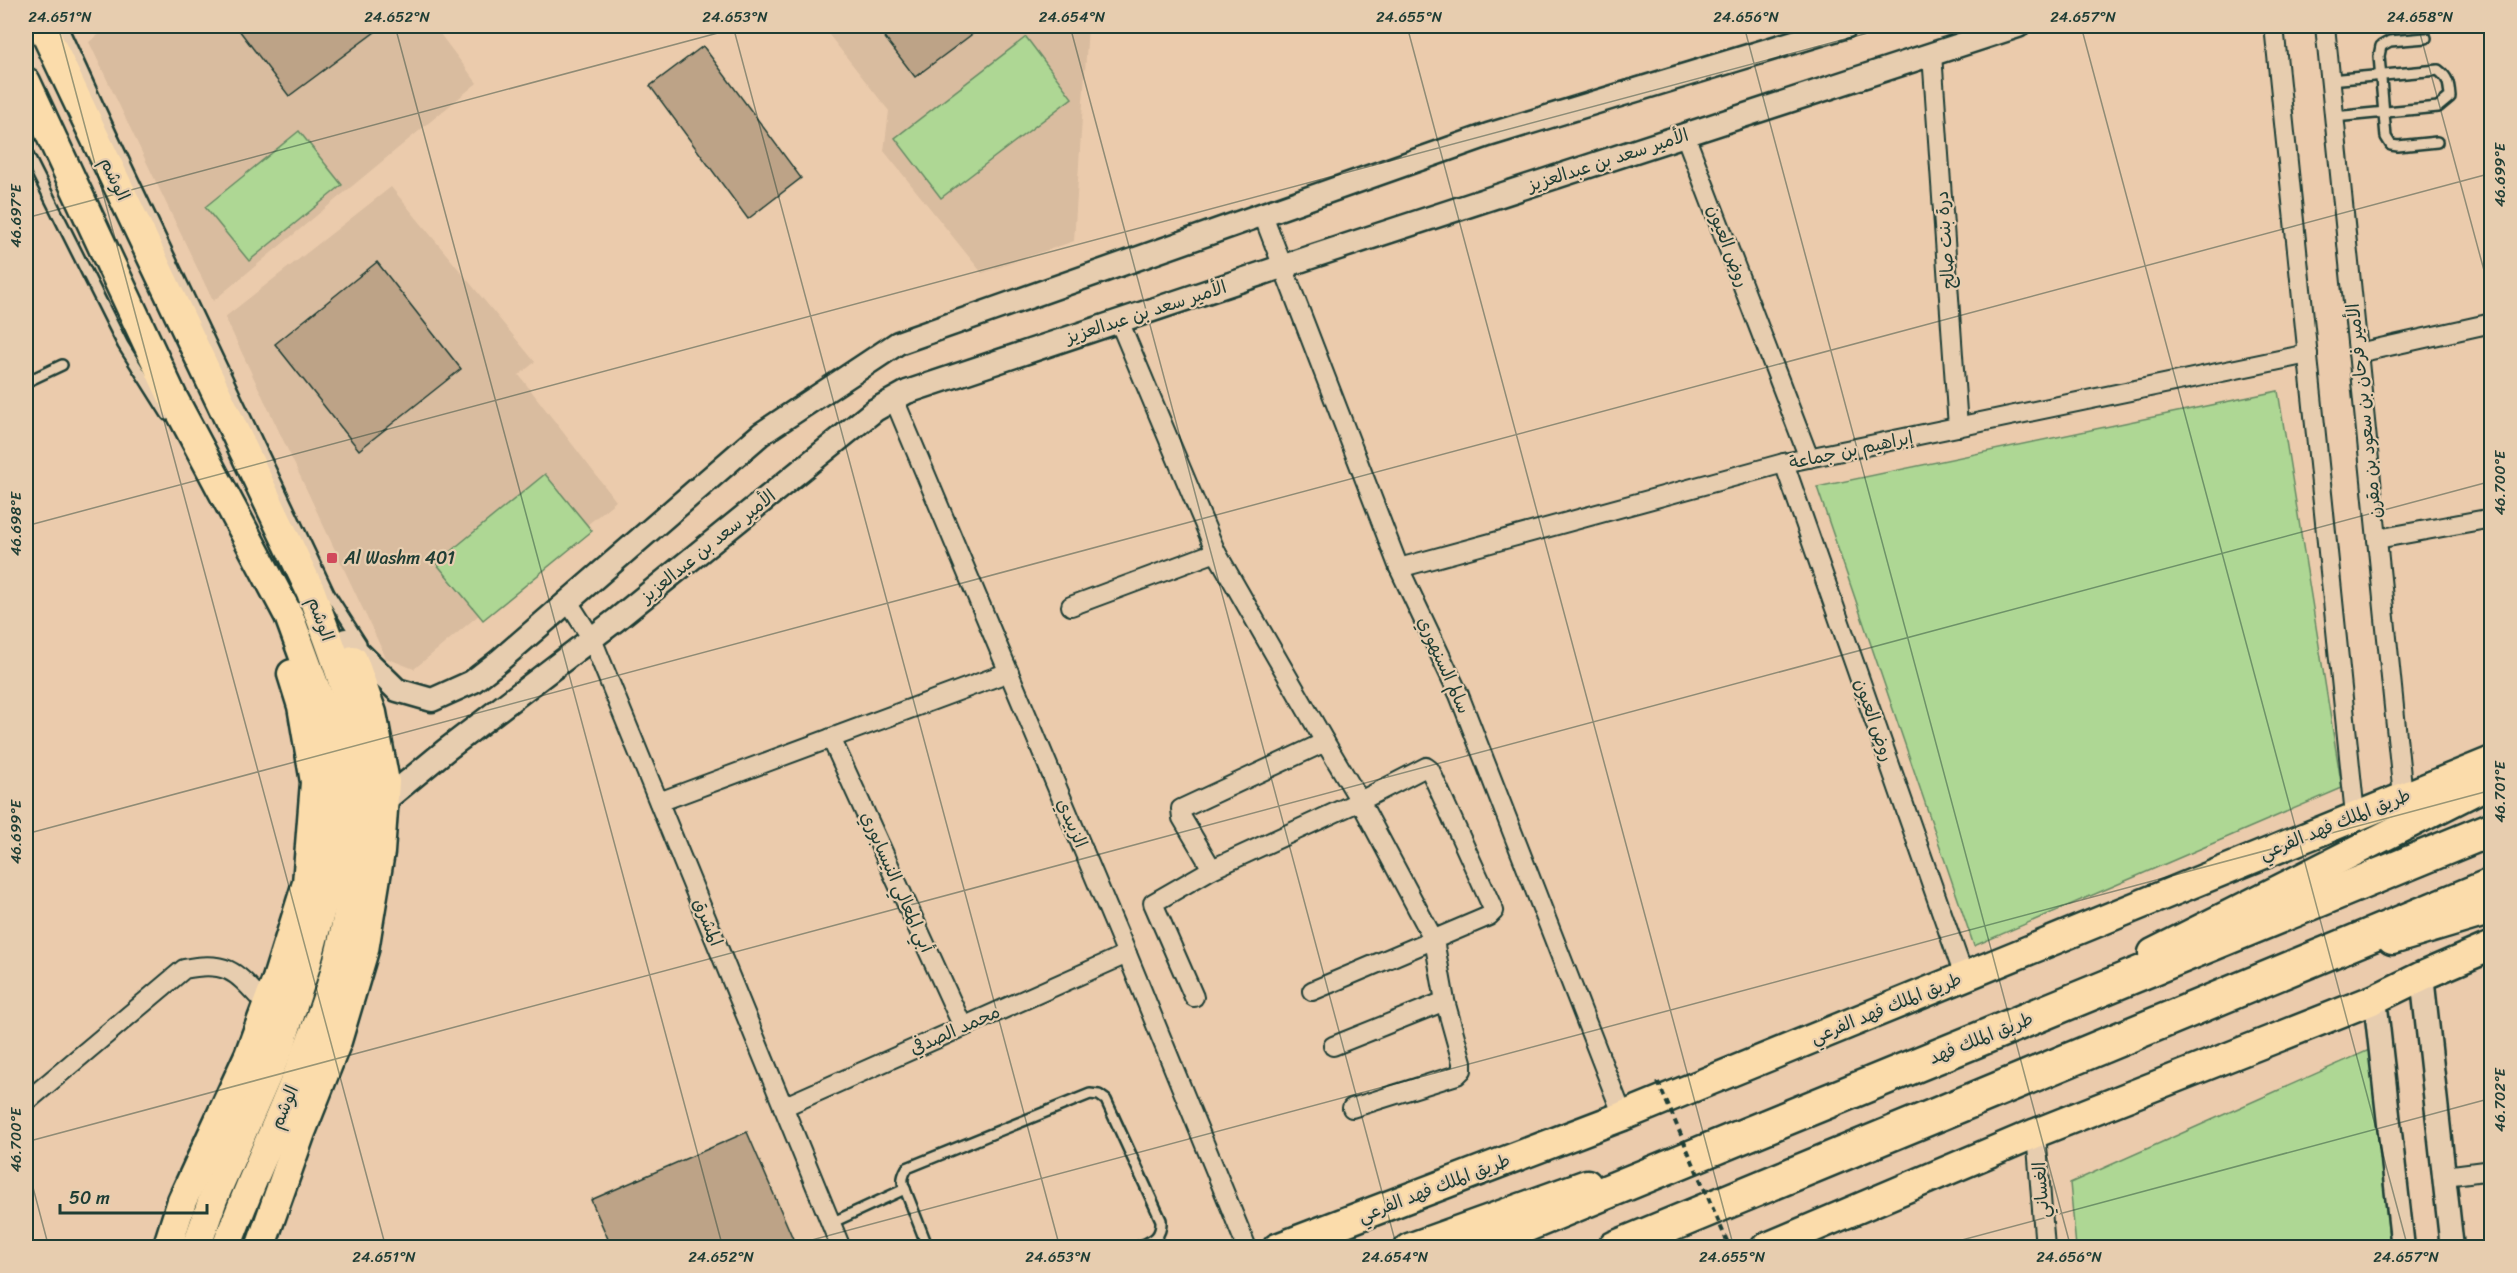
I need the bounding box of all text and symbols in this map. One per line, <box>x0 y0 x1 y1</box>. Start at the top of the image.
text: 24.651°N <box>28 4 92 30</box>
text: 24.652°N <box>364 4 430 30</box>
text: 24.653°N <box>702 4 768 30</box>
text: 24.654°N <box>1039 4 1106 30</box>
text: 24.655°N <box>1376 4 1443 30</box>
text: 24.656°N <box>1713 4 1779 30</box>
text: 24.657°N <box>2050 4 2116 30</box>
text: 24.658°N <box>2387 4 2454 30</box>
street label: الأمير سعد بن عبدالعزيز <box>1521 119 1693 202</box>
text: 46.699°E <box>2487 141 2513 207</box>
street label: الوشم <box>91 152 139 206</box>
text: 46.697°E <box>3 183 29 248</box>
street label: درة بنت صالح <box>1926 190 1964 290</box>
street label: روض العيون <box>1698 200 1758 292</box>
street label: الأمير سعد بن عبدالعزيز <box>1059 271 1231 354</box>
street label: الأمير فرحان بن سعود بن مقرن <box>2337 302 2391 520</box>
street label: إبراهيم بن جماعة <box>1786 421 1916 479</box>
text: 46.700°E <box>2487 449 2513 515</box>
street label: الأمير سعد بن عبدالعزيز <box>631 481 783 612</box>
text: 46.698°E <box>3 490 29 556</box>
place label: Al Washm 401 <box>343 542 455 574</box>
marker: Al Washm 401 <box>325 551 339 565</box>
street label: الوشم <box>298 592 344 646</box>
street label: سالم السنهوري <box>1408 611 1480 719</box>
street label: روض العيون <box>1845 674 1903 766</box>
text: 46.701°E <box>2487 760 2513 823</box>
street label: طريق الملك فهد الفرعي <box>2254 779 2416 869</box>
street label: الزبيدي <box>1047 793 1097 853</box>
text: 46.699°E <box>3 798 29 864</box>
street label: أبي المعالي النيسابوري <box>851 806 943 958</box>
street label: المشرق <box>684 893 732 951</box>
street label: طريق الملك فهد الفرعي <box>1805 963 1967 1053</box>
street label: محمد الصدفي <box>904 996 1006 1064</box>
street label: طريق الملك فهد <box>1924 1003 2038 1073</box>
text: 46.702°E <box>2487 1066 2513 1132</box>
street label: الوشم <box>260 1080 308 1134</box>
text: 46.700°E <box>3 1106 29 1172</box>
street label: طريق الملك فهد الفرعي <box>1353 1144 1515 1232</box>
street label: الغساني <box>2023 1161 2059 1219</box>
scale bar <box>60 1177 207 1215</box>
text: 50 m <box>69 1182 110 1214</box>
text: 24.651°N <box>352 1244 416 1270</box>
text: 24.652°N <box>688 1244 754 1270</box>
text: 24.653°N <box>1025 1244 1091 1270</box>
text: 24.654°N <box>1362 1244 1429 1270</box>
text: 24.655°N <box>1699 1244 1766 1270</box>
text: 24.656°N <box>2036 1244 2102 1270</box>
text: 24.657°N <box>2373 1244 2439 1270</box>

